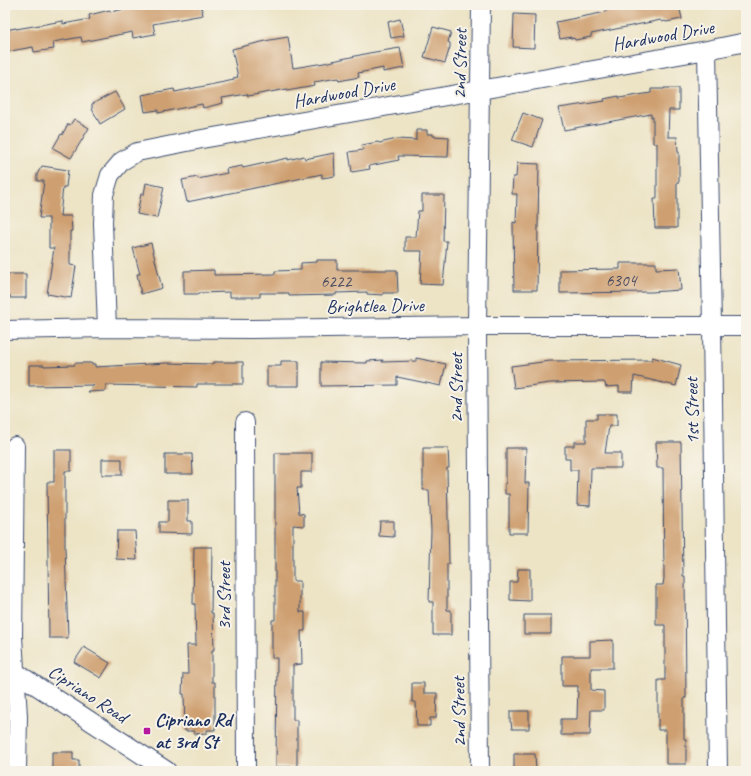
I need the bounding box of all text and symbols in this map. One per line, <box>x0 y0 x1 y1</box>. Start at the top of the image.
street label: Hardwood Drive <box>610 15 717 57</box>
street label: 2nd Street <box>447 27 473 99</box>
street label: Hardwood Drive <box>291 72 398 114</box>
house number: 6304 <box>606 270 639 291</box>
house number: 6222 <box>321 271 353 292</box>
street label: Brightlea Drive <box>326 293 426 319</box>
street label: 2nd Street <box>444 351 468 423</box>
street label: 1st Street <box>679 376 705 445</box>
street label: 3rd Street <box>212 560 236 630</box>
street label: Cipriano Road <box>44 660 135 730</box>
street label: 2nd Street <box>446 675 472 747</box>
place label: Cipriano Rd at 3rd St <box>155 708 235 754</box>
marker: Cipriano Rd at 3rd St <box>142 726 152 736</box>

